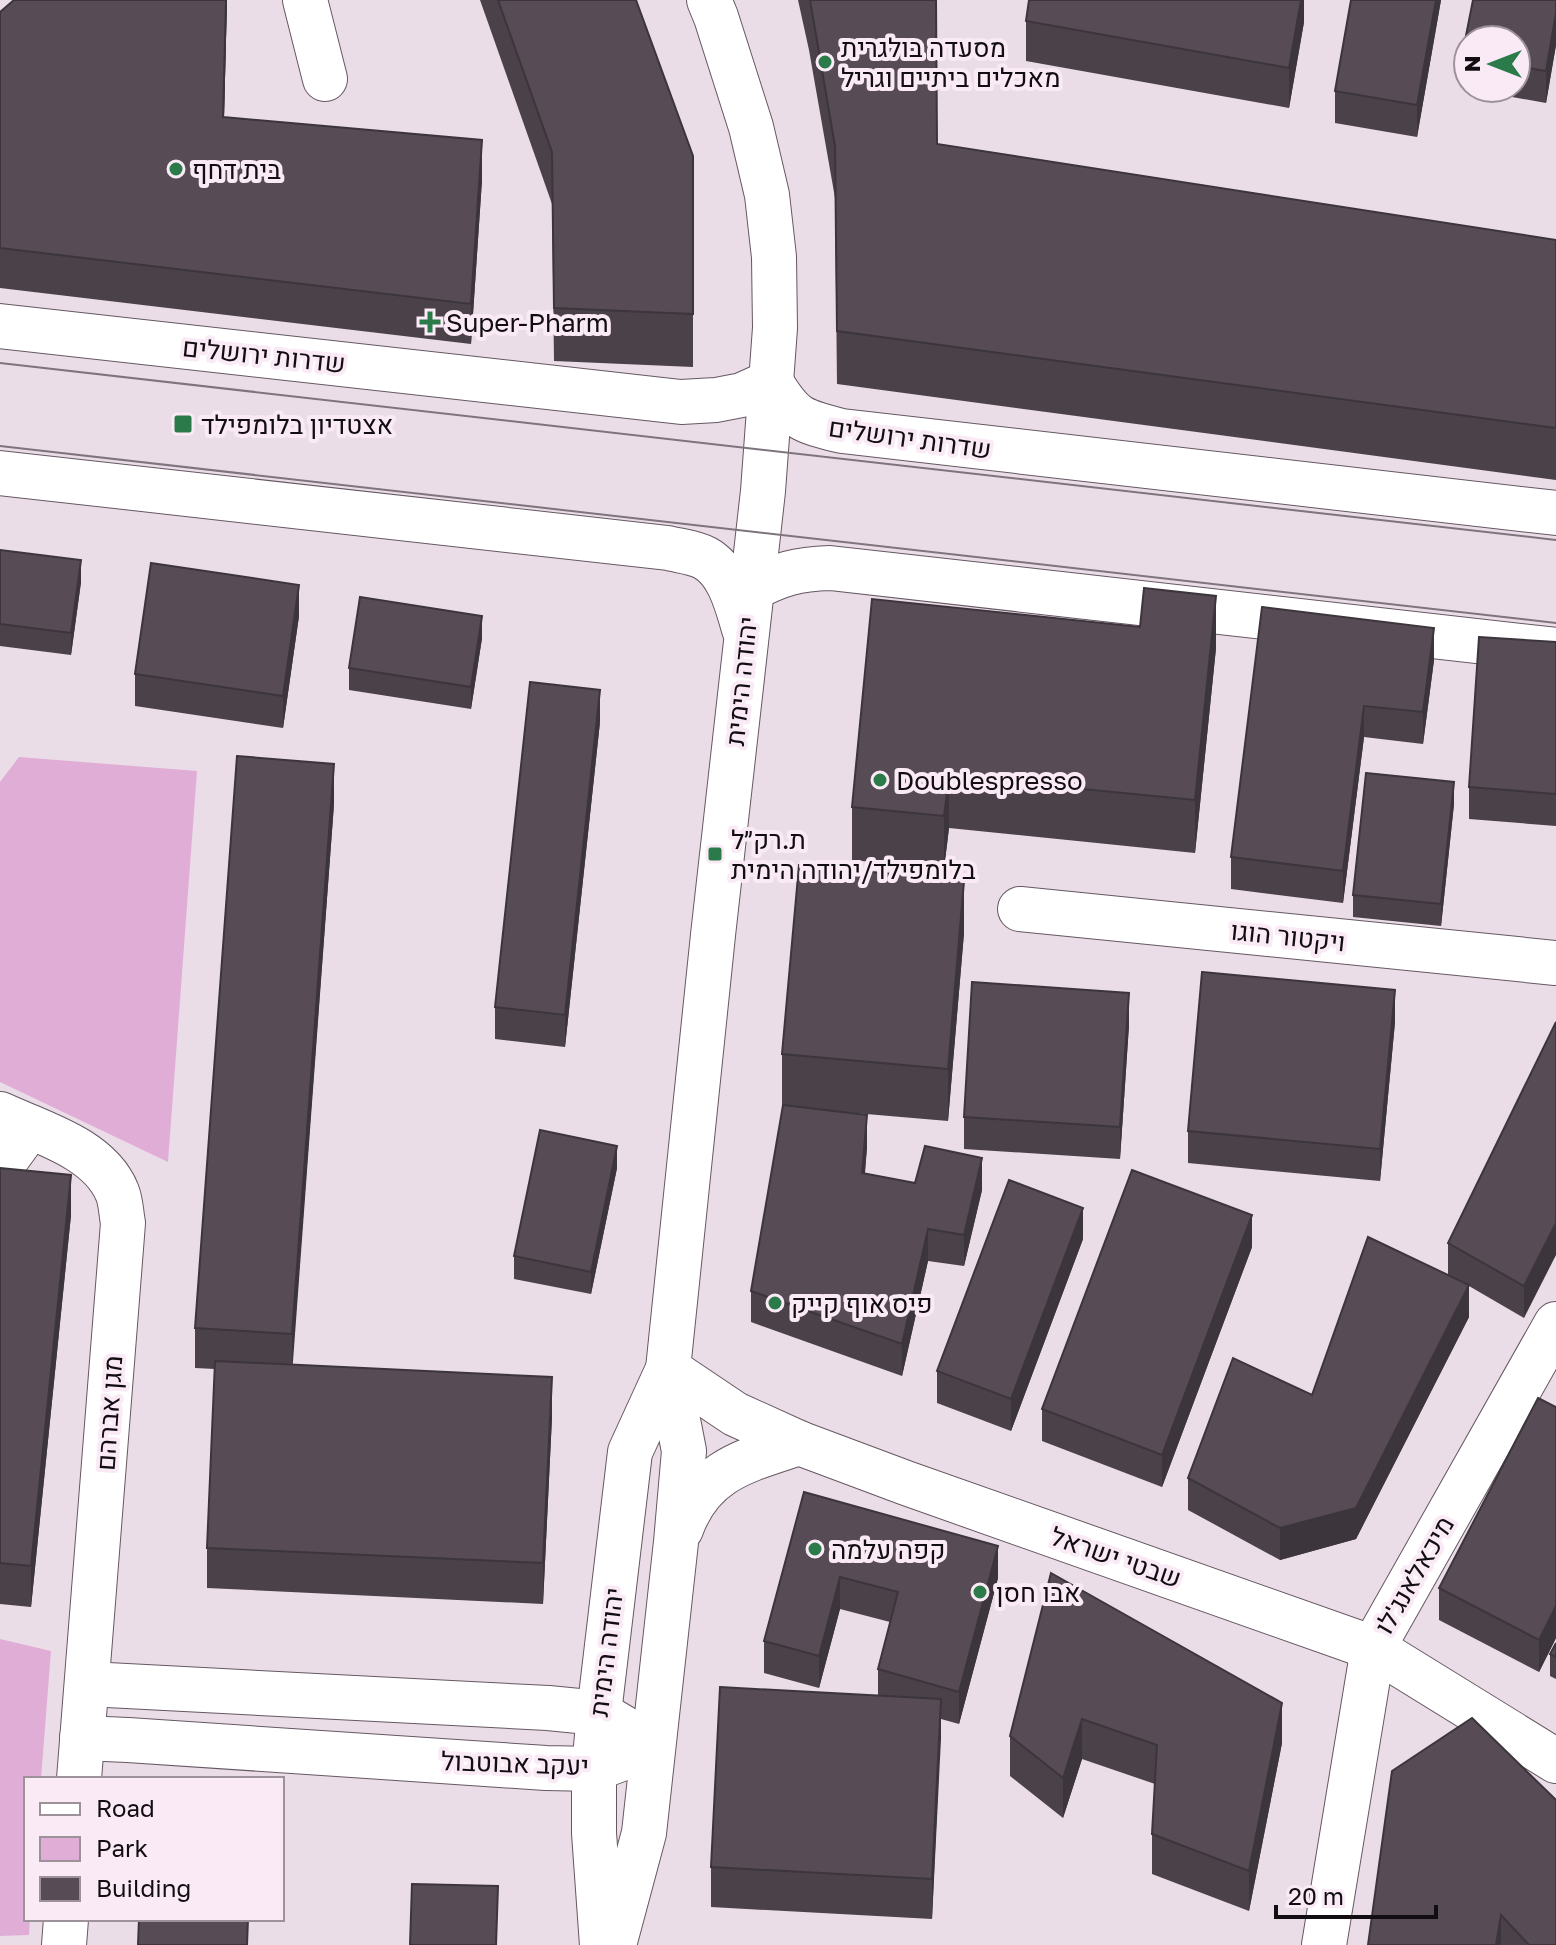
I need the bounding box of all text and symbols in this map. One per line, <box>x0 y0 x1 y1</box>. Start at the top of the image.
north arrow <box>1452 24 1532 104</box>
place label: מסעדה בולגרית מאכלים ביתיים וגריל <box>841 32 1061 93</box>
marker: מסעדה בולגרית מאכלים ביתיים וגריל <box>816 53 834 71</box>
text: N <box>1458 56 1485 72</box>
place label: בית דחף <box>192 154 281 185</box>
marker: בית דחף <box>167 160 185 178</box>
place label: Super-Pharm <box>446 307 609 338</box>
marker: Super-Pharm <box>421 313 439 331</box>
street label: שדרות ירושלים <box>181 331 347 379</box>
place label: אצטדיון בלומפילד <box>201 409 393 440</box>
street label: שדרות ירושלים <box>827 411 993 465</box>
marker: אצטדיון בלומפילד <box>172 413 194 435</box>
street label: יהודה הימית <box>719 615 763 747</box>
place label: Doublespresso <box>896 765 1083 796</box>
marker: Doublespresso <box>871 771 889 789</box>
place label: ת.רק״ל בלומפילד/יהודה הימית <box>731 824 976 885</box>
marker: ת.רק״ל בלומפילד/יהודה הימית <box>706 845 724 863</box>
street label: ויקטור הוגו <box>1229 915 1347 957</box>
place label: פיס אוף קייק <box>791 1288 933 1319</box>
marker: פיס אוף קייק <box>766 1294 784 1312</box>
street label: מגן אברהם <box>90 1354 128 1472</box>
street label: מיכאלאנג'לו <box>1368 1510 1460 1640</box>
street label: שבטי ישראל <box>1047 1520 1185 1594</box>
place label: קפה עלמה <box>831 1534 945 1565</box>
marker: קפה עלמה <box>806 1540 824 1558</box>
place label: אבו חסן <box>996 1577 1080 1608</box>
marker: אבו חסן <box>971 1583 989 1601</box>
street label: יהודה הימית <box>583 1586 629 1718</box>
street label: יעקב אבוטבול <box>440 1745 590 1781</box>
legend <box>24 1777 284 1921</box>
text: Road <box>96 1793 155 1822</box>
text: Park <box>96 1833 148 1862</box>
scale bar <box>1276 1869 1436 1919</box>
text: Building <box>96 1873 191 1902</box>
text: 20 m <box>1288 1881 1344 1910</box>

